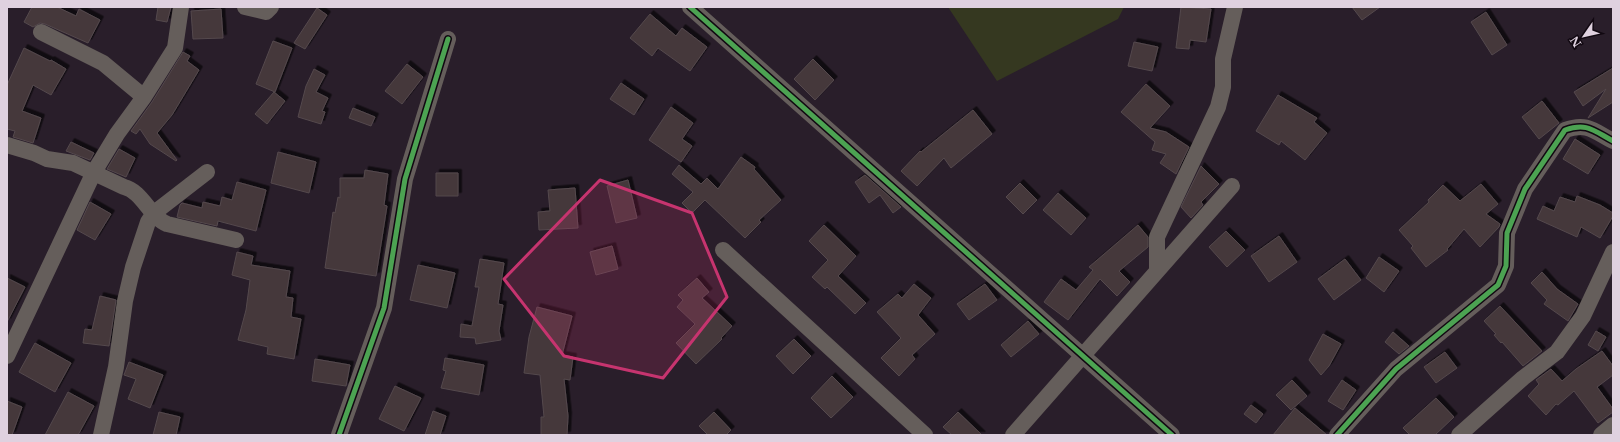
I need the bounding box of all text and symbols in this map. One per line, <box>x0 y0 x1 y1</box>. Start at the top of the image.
north arrow <box>1564 16 1604 56</box>
text: N <box>1567 33 1584 50</box>

